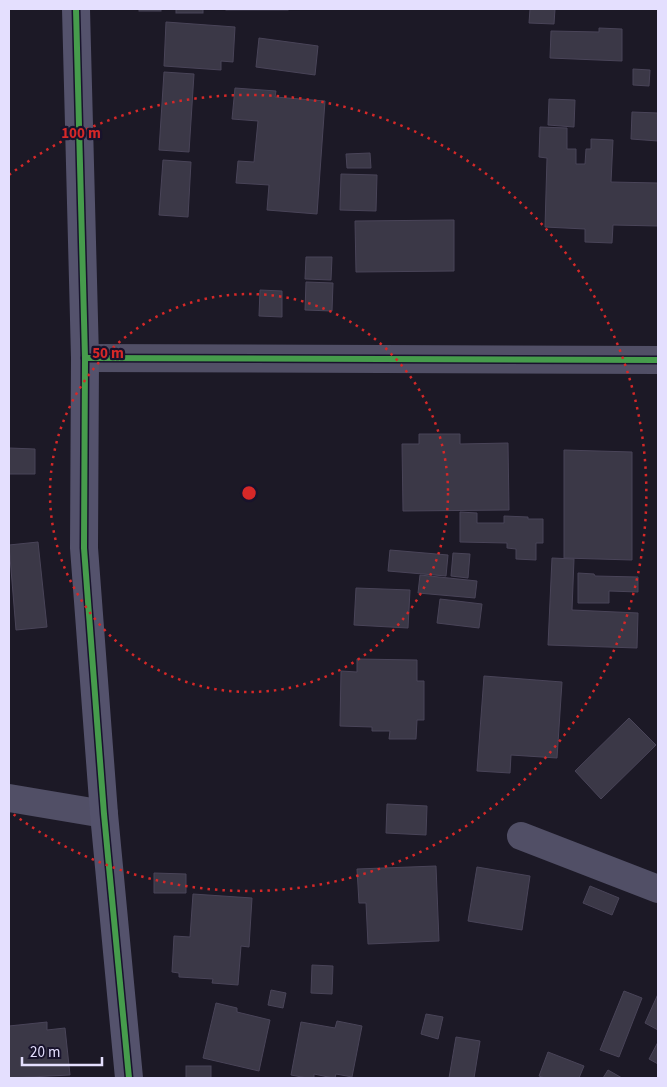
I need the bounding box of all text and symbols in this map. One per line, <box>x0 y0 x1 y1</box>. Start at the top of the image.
text: 100 m <box>61 123 101 144</box>
text: 50 m <box>92 343 124 364</box>
centre of rings <box>240 484 258 502</box>
scale bar <box>22 1034 102 1066</box>
text: 20 m <box>30 1042 60 1063</box>

